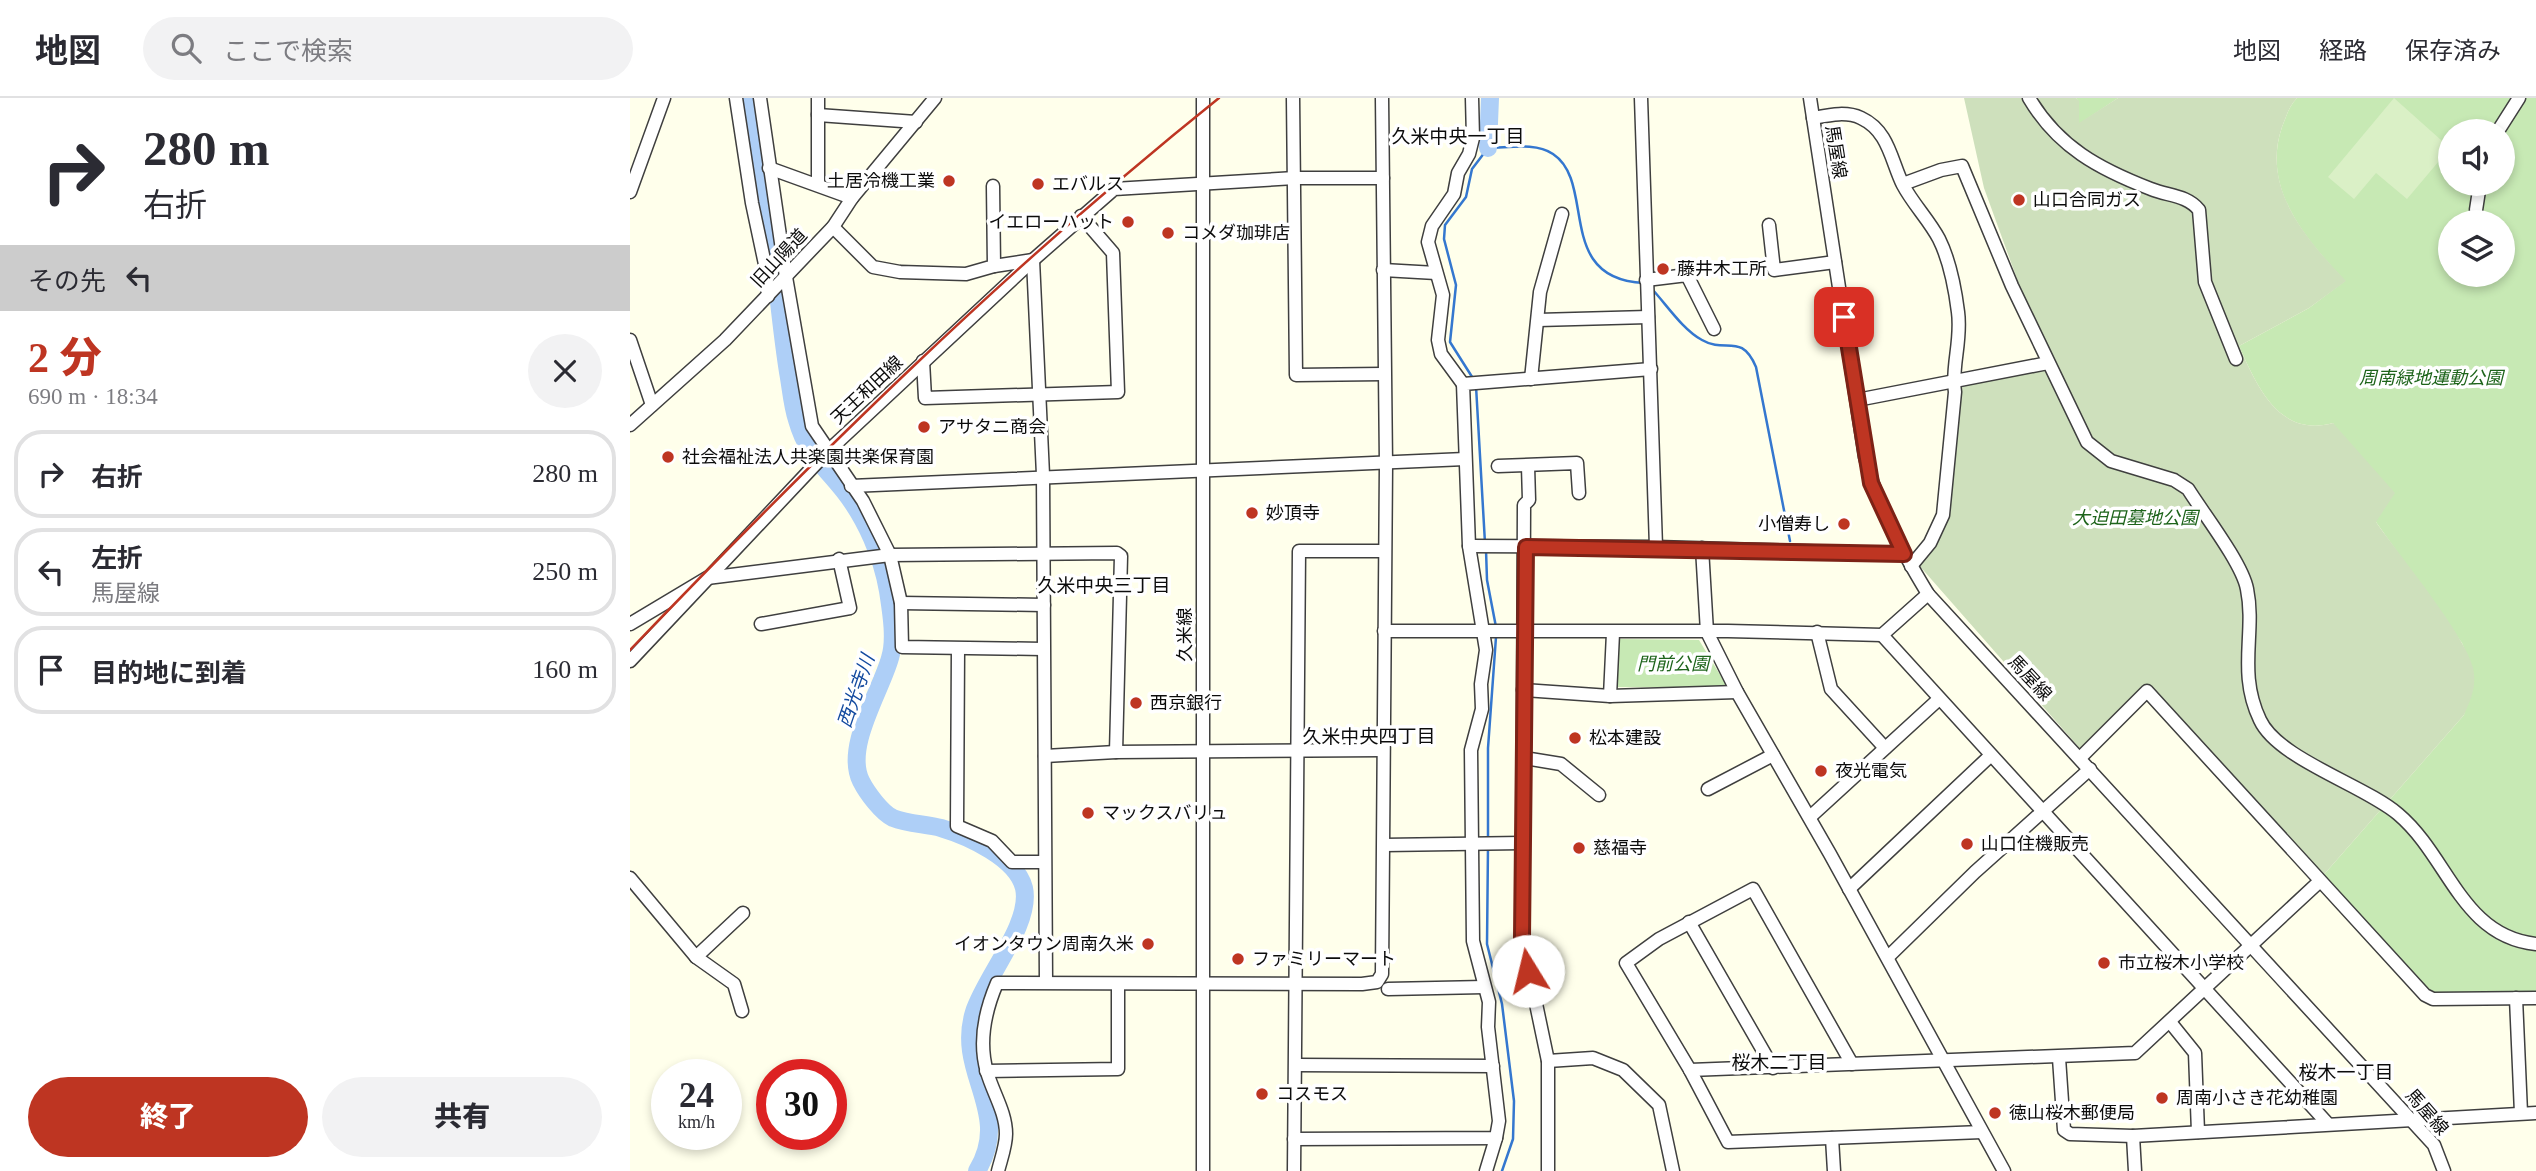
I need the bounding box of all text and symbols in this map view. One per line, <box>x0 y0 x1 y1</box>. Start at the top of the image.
search box <box>143 17 633 80</box>
icon: search <box>167 29 205 67</box>
text: 地図 <box>35 33 101 69</box>
text: ここで検索 <box>223 37 353 66</box>
text: 地図 <box>2233 38 2281 64</box>
text: 経路 <box>2319 38 2367 64</box>
text: 保存済み <box>2405 38 2501 64</box>
map controls <box>2438 119 2515 287</box>
button: sound <box>2438 119 2515 196</box>
text: 280 m <box>143 121 270 176</box>
street label: 馬屋線 <box>1822 124 1850 180</box>
icon: right <box>28 126 119 217</box>
district label: 久米中央一丁目 <box>1391 126 1525 147</box>
place label: 土居冷機工業 <box>827 171 935 191</box>
marker: 土居冷機工業 <box>941 173 957 189</box>
place label: エバルス <box>1052 174 1124 194</box>
marker: エバルス <box>1030 176 1046 192</box>
text: 右折 <box>143 187 207 223</box>
place label: 山口合同ガス <box>2033 190 2141 210</box>
marker: 山口合同ガス <box>2011 192 2027 208</box>
button: layers <box>2438 210 2515 287</box>
place label: イエローハット <box>989 212 1114 232</box>
marker: イエローハット <box>1120 214 1136 230</box>
place label: コメダ珈琲店 <box>1182 223 1290 243</box>
street label: 旧山陽道 <box>747 225 811 291</box>
marker: コメダ珈琲店 <box>1160 225 1176 241</box>
icon: left <box>120 259 158 297</box>
place label: 藤井木工所 <box>1677 259 1767 279</box>
marker: 藤井木工所 <box>1655 261 1671 277</box>
text: その先 <box>28 267 106 296</box>
pin <box>1814 287 1874 347</box>
icon: arrive <box>1825 298 1863 336</box>
button: close <box>528 334 602 408</box>
text: 2 分 <box>28 335 102 381</box>
street label: 天王和田線 <box>827 352 907 428</box>
park label: 周南緑地運動公園 <box>2359 368 2506 388</box>
text: 690 m · 18:34 <box>28 384 158 409</box>
place label: アサタニ商会 <box>938 417 1046 437</box>
marker: アサタニ商会 <box>916 419 932 435</box>
place label: 社会福祉法人共楽園共楽保育園 <box>682 447 934 467</box>
marker: 社会福祉法人共楽園共楽保育園 <box>660 449 676 465</box>
icon: right <box>32 455 70 493</box>
text: 280 m <box>532 459 598 488</box>
text: 右折 <box>91 463 143 492</box>
place label: 妙頂寺 <box>1266 503 1320 523</box>
marker: 妙頂寺 <box>1244 505 1260 521</box>
park label: 大迫田墓地公園 <box>2072 508 2201 528</box>
place label: 小僧寿し <box>1758 514 1830 534</box>
marker: 小僧寿し <box>1836 516 1852 532</box>
text: 左折 <box>91 544 143 573</box>
icon: left <box>32 553 70 591</box>
text: 250 m <box>532 557 598 586</box>
district label: 久米中央三丁目 <box>1037 575 1171 596</box>
text: 馬屋線 <box>91 581 160 606</box>
street label: 久米線 <box>1175 608 1195 662</box>
water label: 西光寺川 <box>834 650 879 730</box>
icon: arrive <box>32 651 70 689</box>
street label: 馬屋線 <box>2004 651 2056 705</box>
park label: 門前公園 <box>1637 654 1712 674</box>
text: 160 m <box>532 655 598 684</box>
text: 目的地に到着 <box>91 659 247 688</box>
place label: 西京銀行 <box>1150 693 1222 713</box>
marker: 西京銀行 <box>1128 695 1144 711</box>
district label: 久米中央四丁目 <box>1302 726 1436 747</box>
place label: 松本建設 <box>1589 728 1661 748</box>
marker: 松本建設 <box>1567 730 1583 746</box>
place label: 夜光電気 <box>1835 761 1907 781</box>
marker: 夜光電気 <box>1813 763 1829 779</box>
place label: マックスバリュ <box>1102 803 1227 823</box>
marker: マックスバリュ <box>1080 805 1096 821</box>
place label: 山口住機販売 <box>1981 834 2089 854</box>
marker: 山口住機販売 <box>1959 836 1975 852</box>
place label: 慈福寺 <box>1593 838 1647 858</box>
marker: 慈福寺 <box>1571 840 1587 856</box>
place label: イオンタウン周南久米 <box>954 934 1134 954</box>
position arrow <box>1491 934 1565 1008</box>
marker: イオンタウン周南久米 <box>1140 936 1156 952</box>
place label: ファミリーマート <box>1252 949 1396 969</box>
marker: ファミリーマート <box>1230 951 1246 967</box>
place label: 市立桜木小学校 <box>2118 953 2244 973</box>
marker: 市立桜木小学校 <box>2096 955 2112 971</box>
district label: 桜木二丁目 <box>1731 1052 1827 1073</box>
speed limit sign: 30 <box>756 1059 847 1150</box>
district label: 桜木一丁目 <box>2298 1062 2394 1083</box>
text: 24 <box>679 1076 714 1115</box>
button: 終了 <box>28 1077 308 1157</box>
button: 共有 <box>322 1077 602 1157</box>
place label: コスモス <box>1276 1084 1348 1104</box>
street label: 馬屋線 <box>2402 1085 2452 1139</box>
marker: コスモス <box>1254 1086 1270 1102</box>
place label: 周南小さき花幼稚園 <box>2176 1088 2338 1108</box>
marker: 周南小さき花幼稚園 <box>2154 1090 2170 1106</box>
place label: 徳山桜木郵便局 <box>2009 1103 2135 1123</box>
marker: 徳山桜木郵便局 <box>1987 1105 2003 1121</box>
text: km/h <box>678 1112 715 1132</box>

